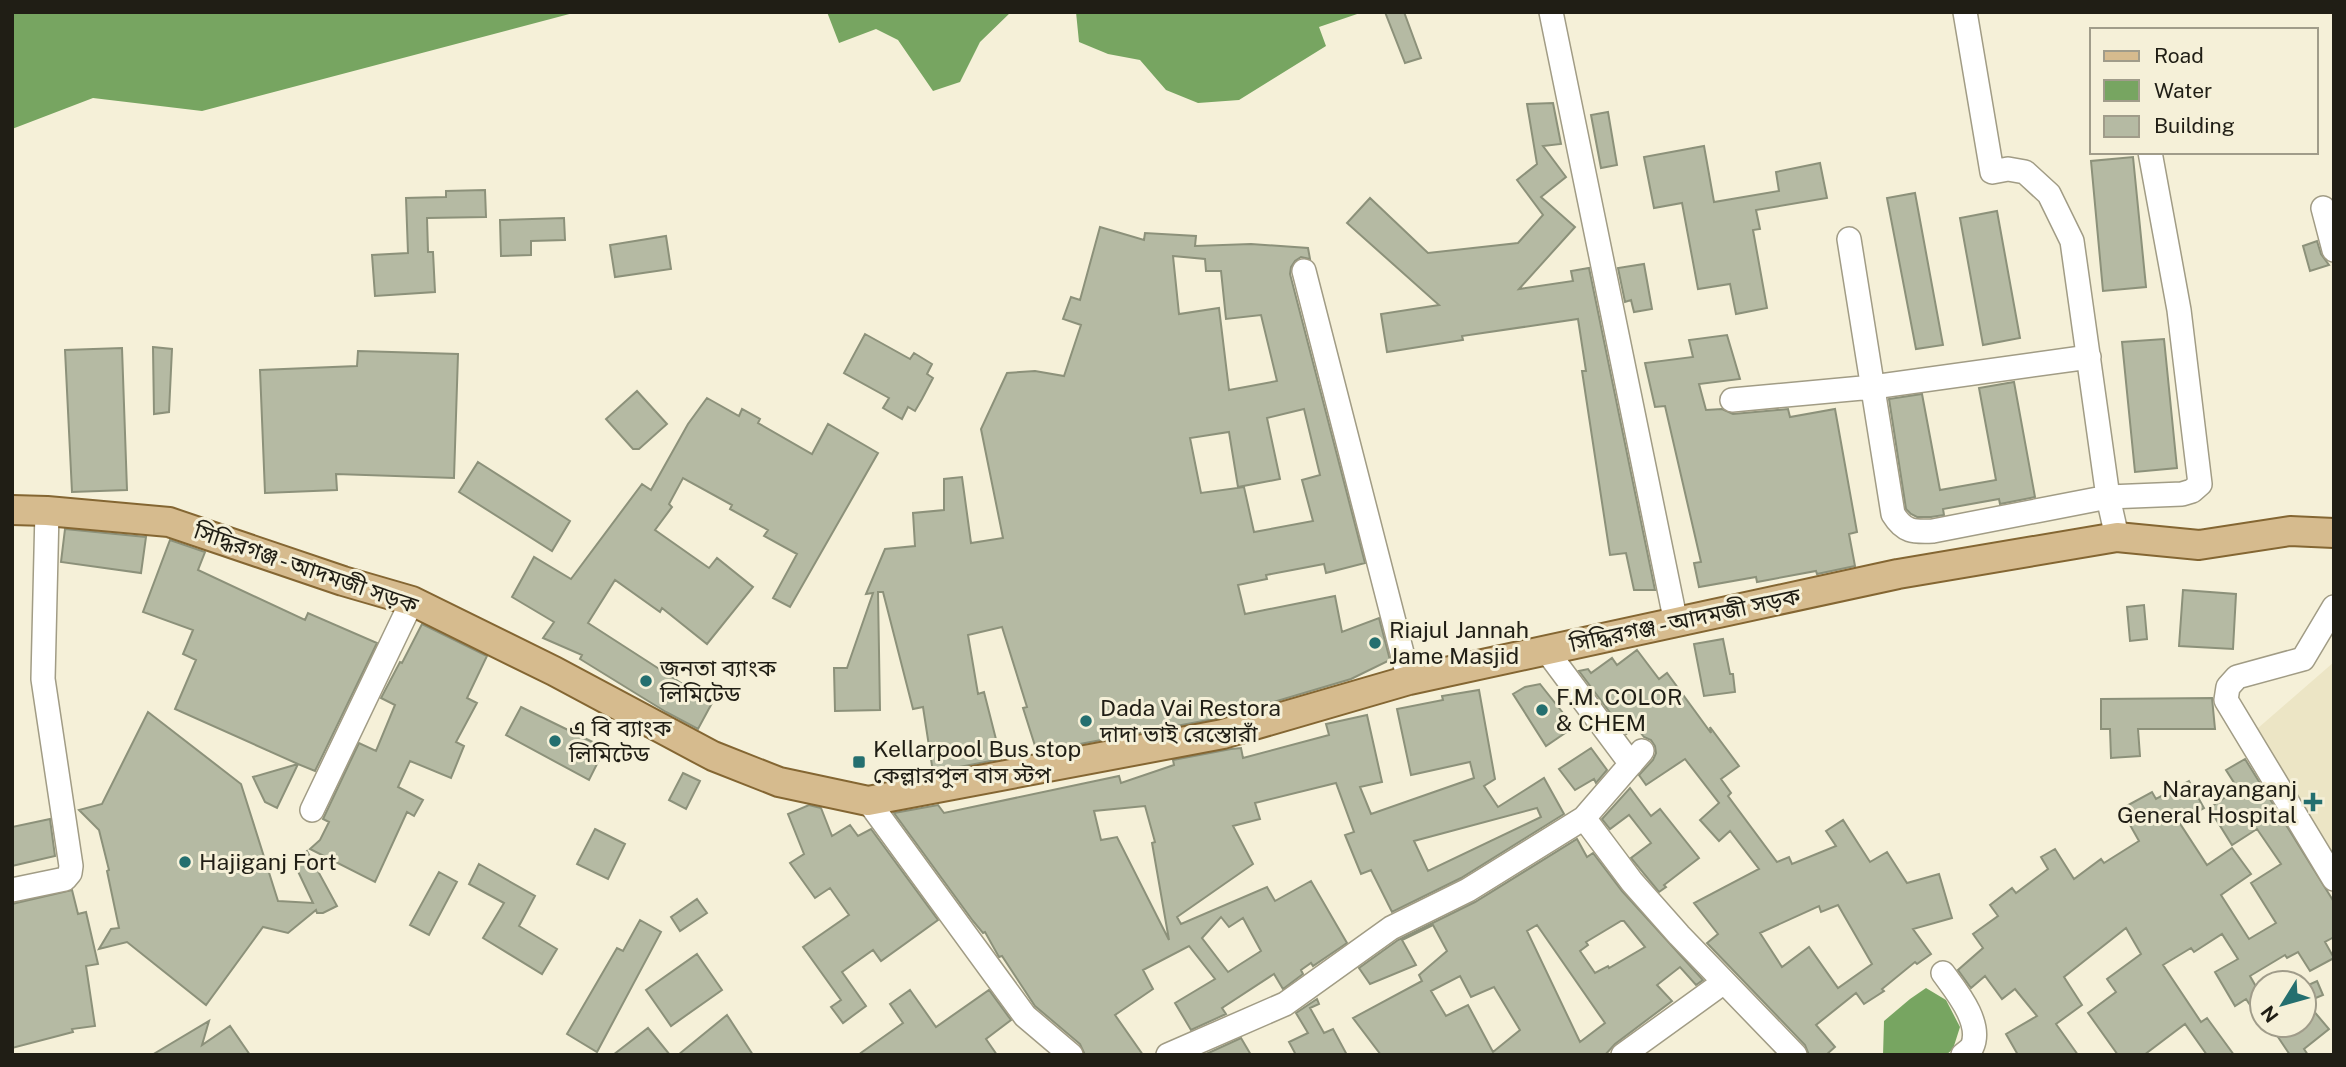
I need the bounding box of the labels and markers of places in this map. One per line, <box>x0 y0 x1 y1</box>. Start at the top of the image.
place label: Riajul Jannah Jame Masjid <box>1389 616 1529 669</box>
marker: Riajul Jannah Jame Masjid <box>1367 635 1383 651</box>
place label: জনতা ব্যাংক লিমিটেড <box>659 654 777 707</box>
marker: জনতা ব্যাংক লিমিটেড <box>638 673 654 689</box>
place label: F.M. COLOR & CHEM <box>1556 683 1683 736</box>
place label: Dada Vai Restora দাদা ভাই রেস্তোরাঁ <box>1099 694 1281 747</box>
marker: F.M. COLOR & CHEM <box>1534 702 1550 718</box>
marker: Dada Vai Restora দাদা ভাই রেস্তোরাঁ <box>1078 713 1094 729</box>
place label: এ বি ব্যাংক লিমিটেড <box>568 714 672 767</box>
marker: এ বি ব্যাংক লিমিটেড <box>547 733 563 749</box>
place label: Kellarpool Bus stop কেল্লারপুল বাস স্টপ <box>873 735 1081 789</box>
marker: Kellarpool Bus stop কেল্লারপুল বাস স্টপ <box>851 754 867 770</box>
place label: Narayanganj General Hospital <box>2117 775 2297 828</box>
marker: Narayanganj General Hospital <box>2303 792 2323 812</box>
place label: Hajiganj Fort <box>199 848 337 875</box>
marker: Hajiganj Fort <box>177 854 193 870</box>

